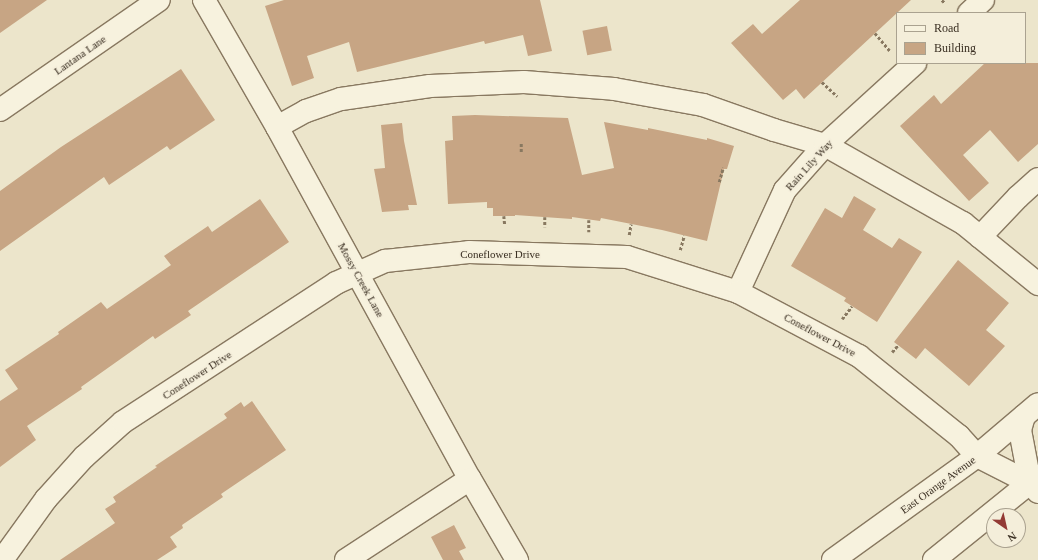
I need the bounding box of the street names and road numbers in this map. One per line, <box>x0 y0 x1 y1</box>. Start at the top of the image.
street label: Lantana Lane <box>52 32 108 78</box>
street label: Rain Lily Way <box>783 137 835 193</box>
street label: Mossy Creek Lane <box>335 240 387 320</box>
street label: Coneflower Drive <box>460 247 540 261</box>
street label: Coneflower Drive <box>782 310 858 360</box>
street label: Coneflower Drive <box>160 348 234 402</box>
street label: East Orange Avenue <box>898 453 978 517</box>

